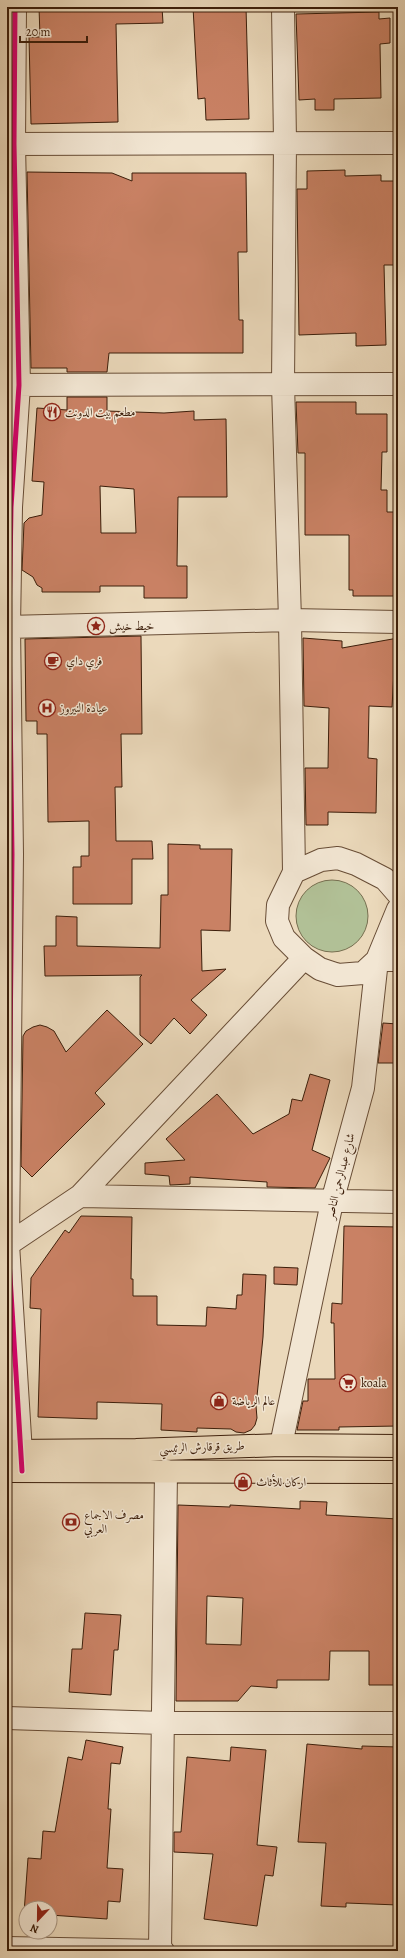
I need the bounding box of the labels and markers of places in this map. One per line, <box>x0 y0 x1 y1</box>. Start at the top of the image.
restaurant icon: مطعم بيت الدونت <box>42 402 62 422</box>
place label: مطعم بيت الدونت <box>65 404 136 423</box>
place icon: خيط خيش <box>86 616 106 636</box>
place label: خيط خيش <box>109 618 154 635</box>
cafe icon: فري داي <box>43 651 63 671</box>
place label: فري داي <box>66 653 102 671</box>
hospital icon: عيادة النيروز <box>37 698 57 718</box>
place label: عيادة النيروز <box>59 700 108 716</box>
supermarket icon: koala <box>338 1373 358 1393</box>
place label: koala <box>361 1375 387 1391</box>
shop icon: عالم الرياضة <box>209 1391 229 1411</box>
place label: عالم الرياضة <box>232 1393 276 1412</box>
shop icon: اركان للأثاث <box>233 1472 253 1492</box>
place label: اركان للأثاث <box>256 1474 307 1490</box>
place label: مصرف الاجماع العربي <box>84 1507 144 1539</box>
bank icon: مصرف الاجماع العربي <box>61 1512 81 1532</box>

